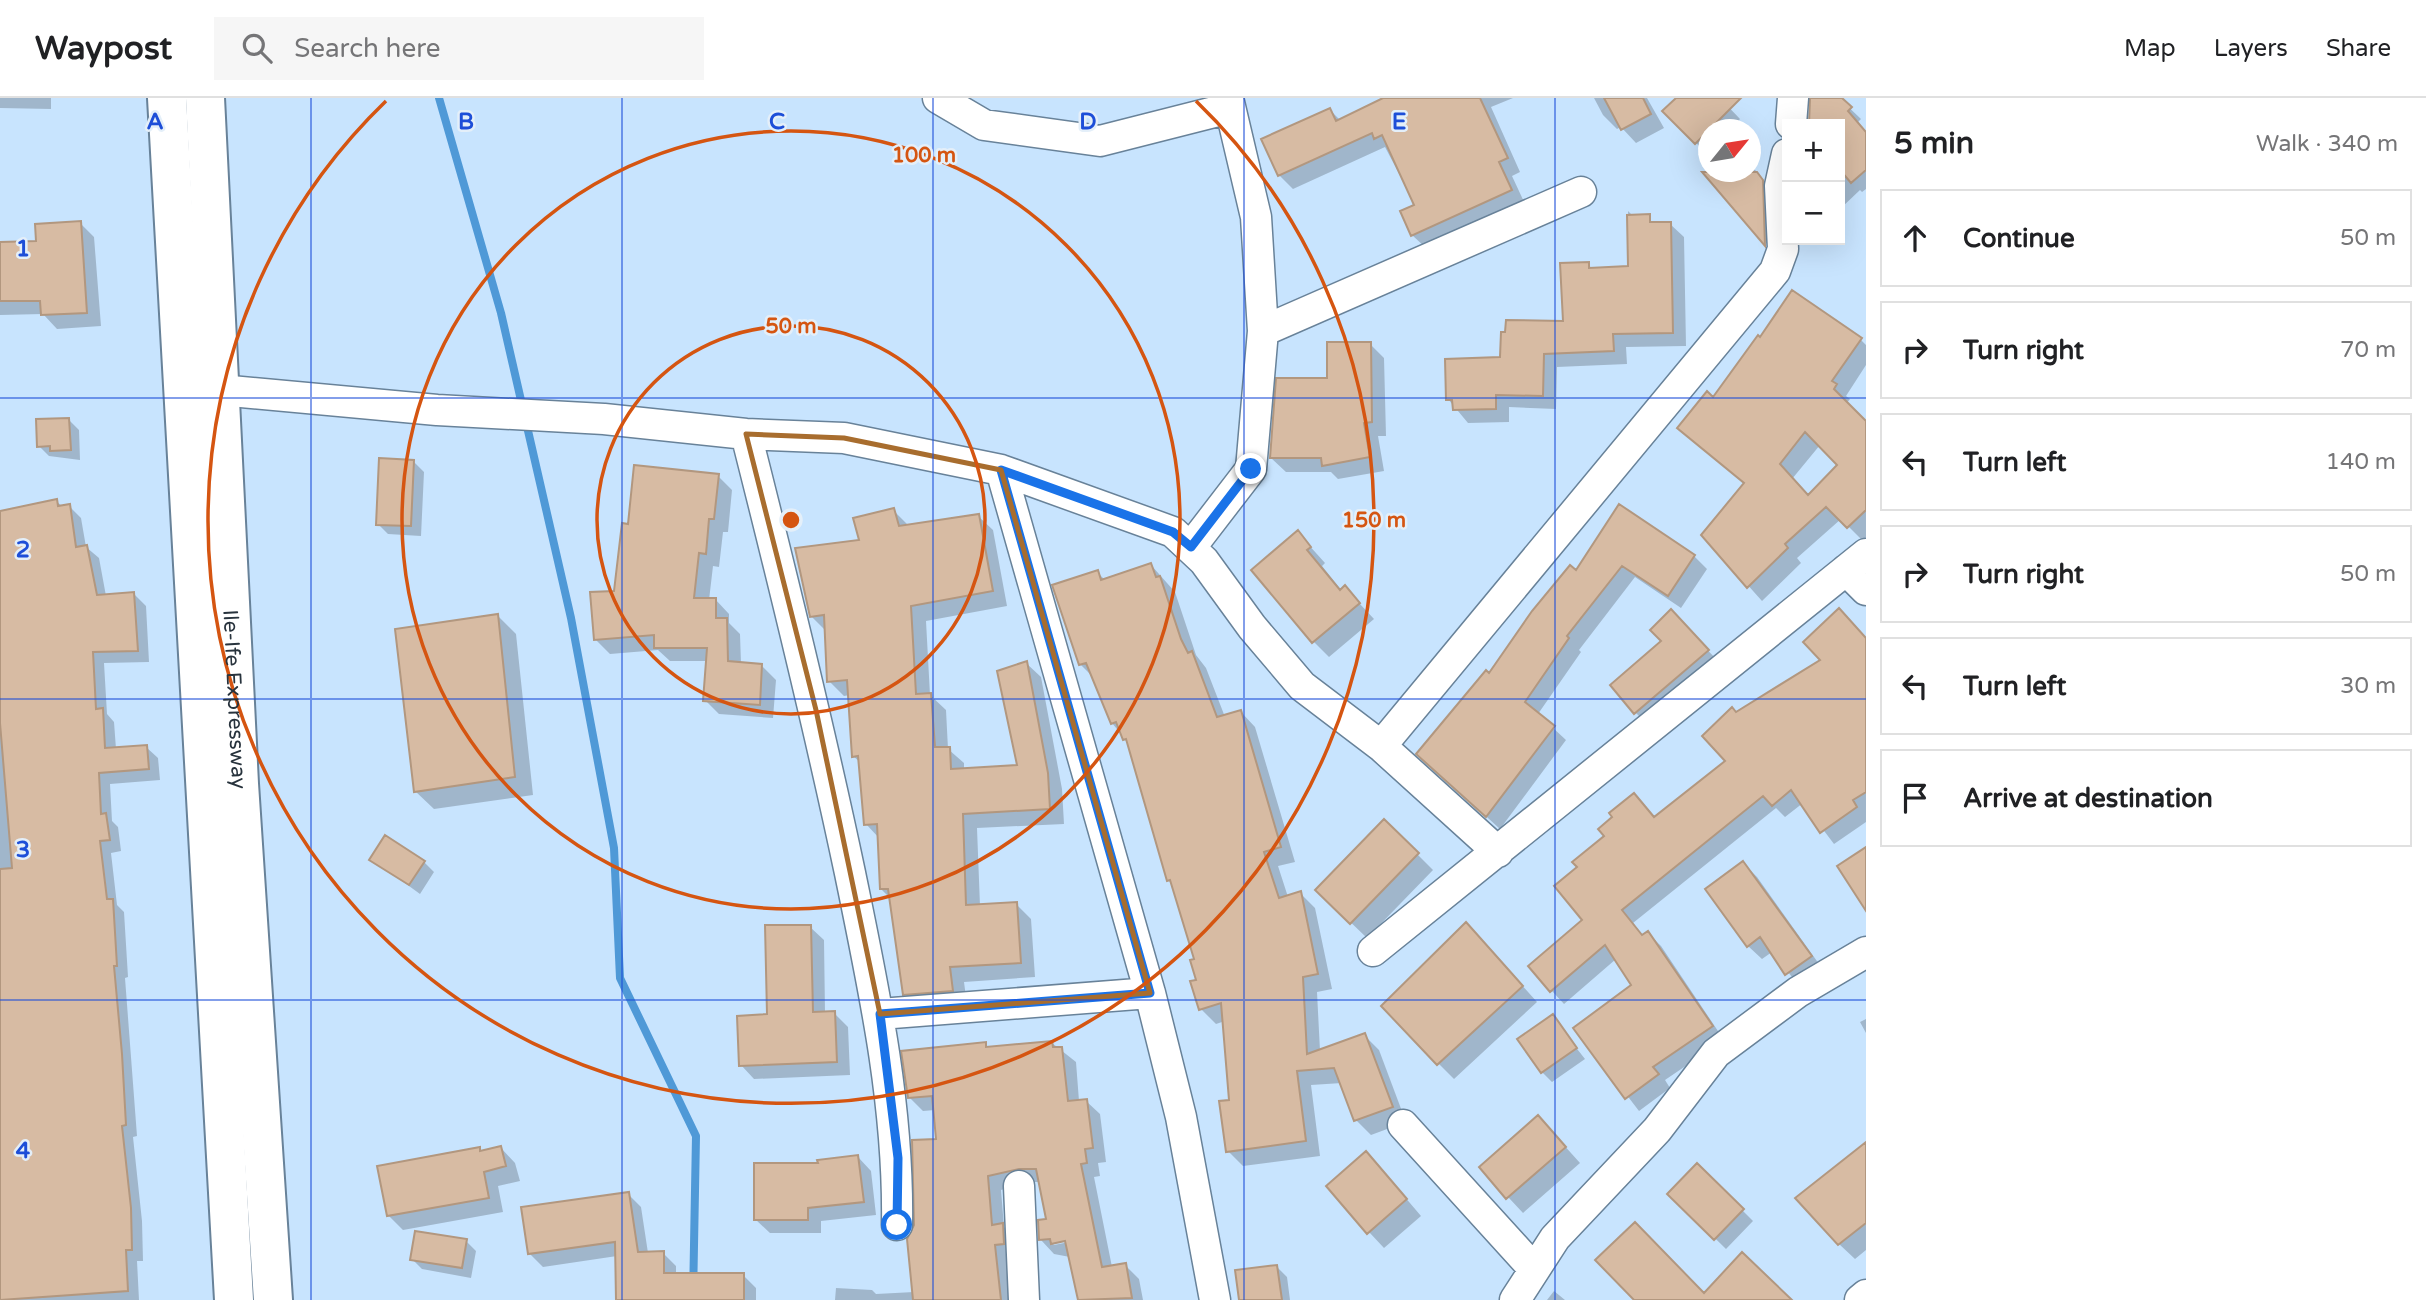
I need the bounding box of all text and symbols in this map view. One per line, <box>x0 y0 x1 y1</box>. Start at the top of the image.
search box <box>214 17 704 80</box>
text: Waypost <box>35 29 172 68</box>
icon: search <box>238 29 276 67</box>
text: Search here <box>294 33 440 64</box>
text: Map <box>2124 34 2176 63</box>
text: Layers <box>2214 34 2288 63</box>
text: Share <box>2326 34 2391 63</box>
text: A <box>146 108 164 136</box>
text: B <box>458 108 474 136</box>
text: C <box>769 108 785 136</box>
text: D <box>1079 108 1097 136</box>
text: E <box>1392 108 1406 136</box>
north arrow <box>1698 119 1761 182</box>
map controls <box>1782 119 1845 245</box>
button: + <box>1782 119 1845 182</box>
text: 5 min <box>1894 125 1974 162</box>
text: Walk · 340 m <box>2256 130 2398 158</box>
text: 100 m <box>892 143 956 168</box>
button: − <box>1782 182 1845 245</box>
icon: ahead <box>1896 219 1934 257</box>
text: Continue <box>1963 223 2075 254</box>
text: 50 m <box>2340 224 2396 252</box>
text: 1 <box>16 235 30 263</box>
text: 50 m <box>765 314 817 339</box>
icon: right <box>1896 331 1934 369</box>
text: Turn right <box>1963 335 2084 366</box>
text: 70 m <box>2340 336 2396 364</box>
icon: left <box>1896 443 1934 481</box>
text: Turn left <box>1963 447 2066 478</box>
text: 140 m <box>2326 448 2396 476</box>
route end <box>1235 453 1266 484</box>
centre of rings <box>779 508 803 532</box>
text: 150 m <box>1342 508 1406 533</box>
text: 2 <box>16 536 30 564</box>
icon: right <box>1896 555 1934 593</box>
text: Turn right <box>1963 559 2084 590</box>
text: 50 m <box>2340 560 2396 588</box>
street label: Ile-Ife Expressway <box>218 609 252 789</box>
icon: left <box>1896 667 1934 705</box>
text: Turn left <box>1963 671 2066 702</box>
text: 30 m <box>2340 672 2396 700</box>
icon: arrive <box>1896 779 1934 817</box>
text: Arrive at destination <box>1963 783 2213 814</box>
text: 3 <box>16 836 30 864</box>
text: 4 <box>16 1137 31 1165</box>
route start <box>881 1209 912 1240</box>

